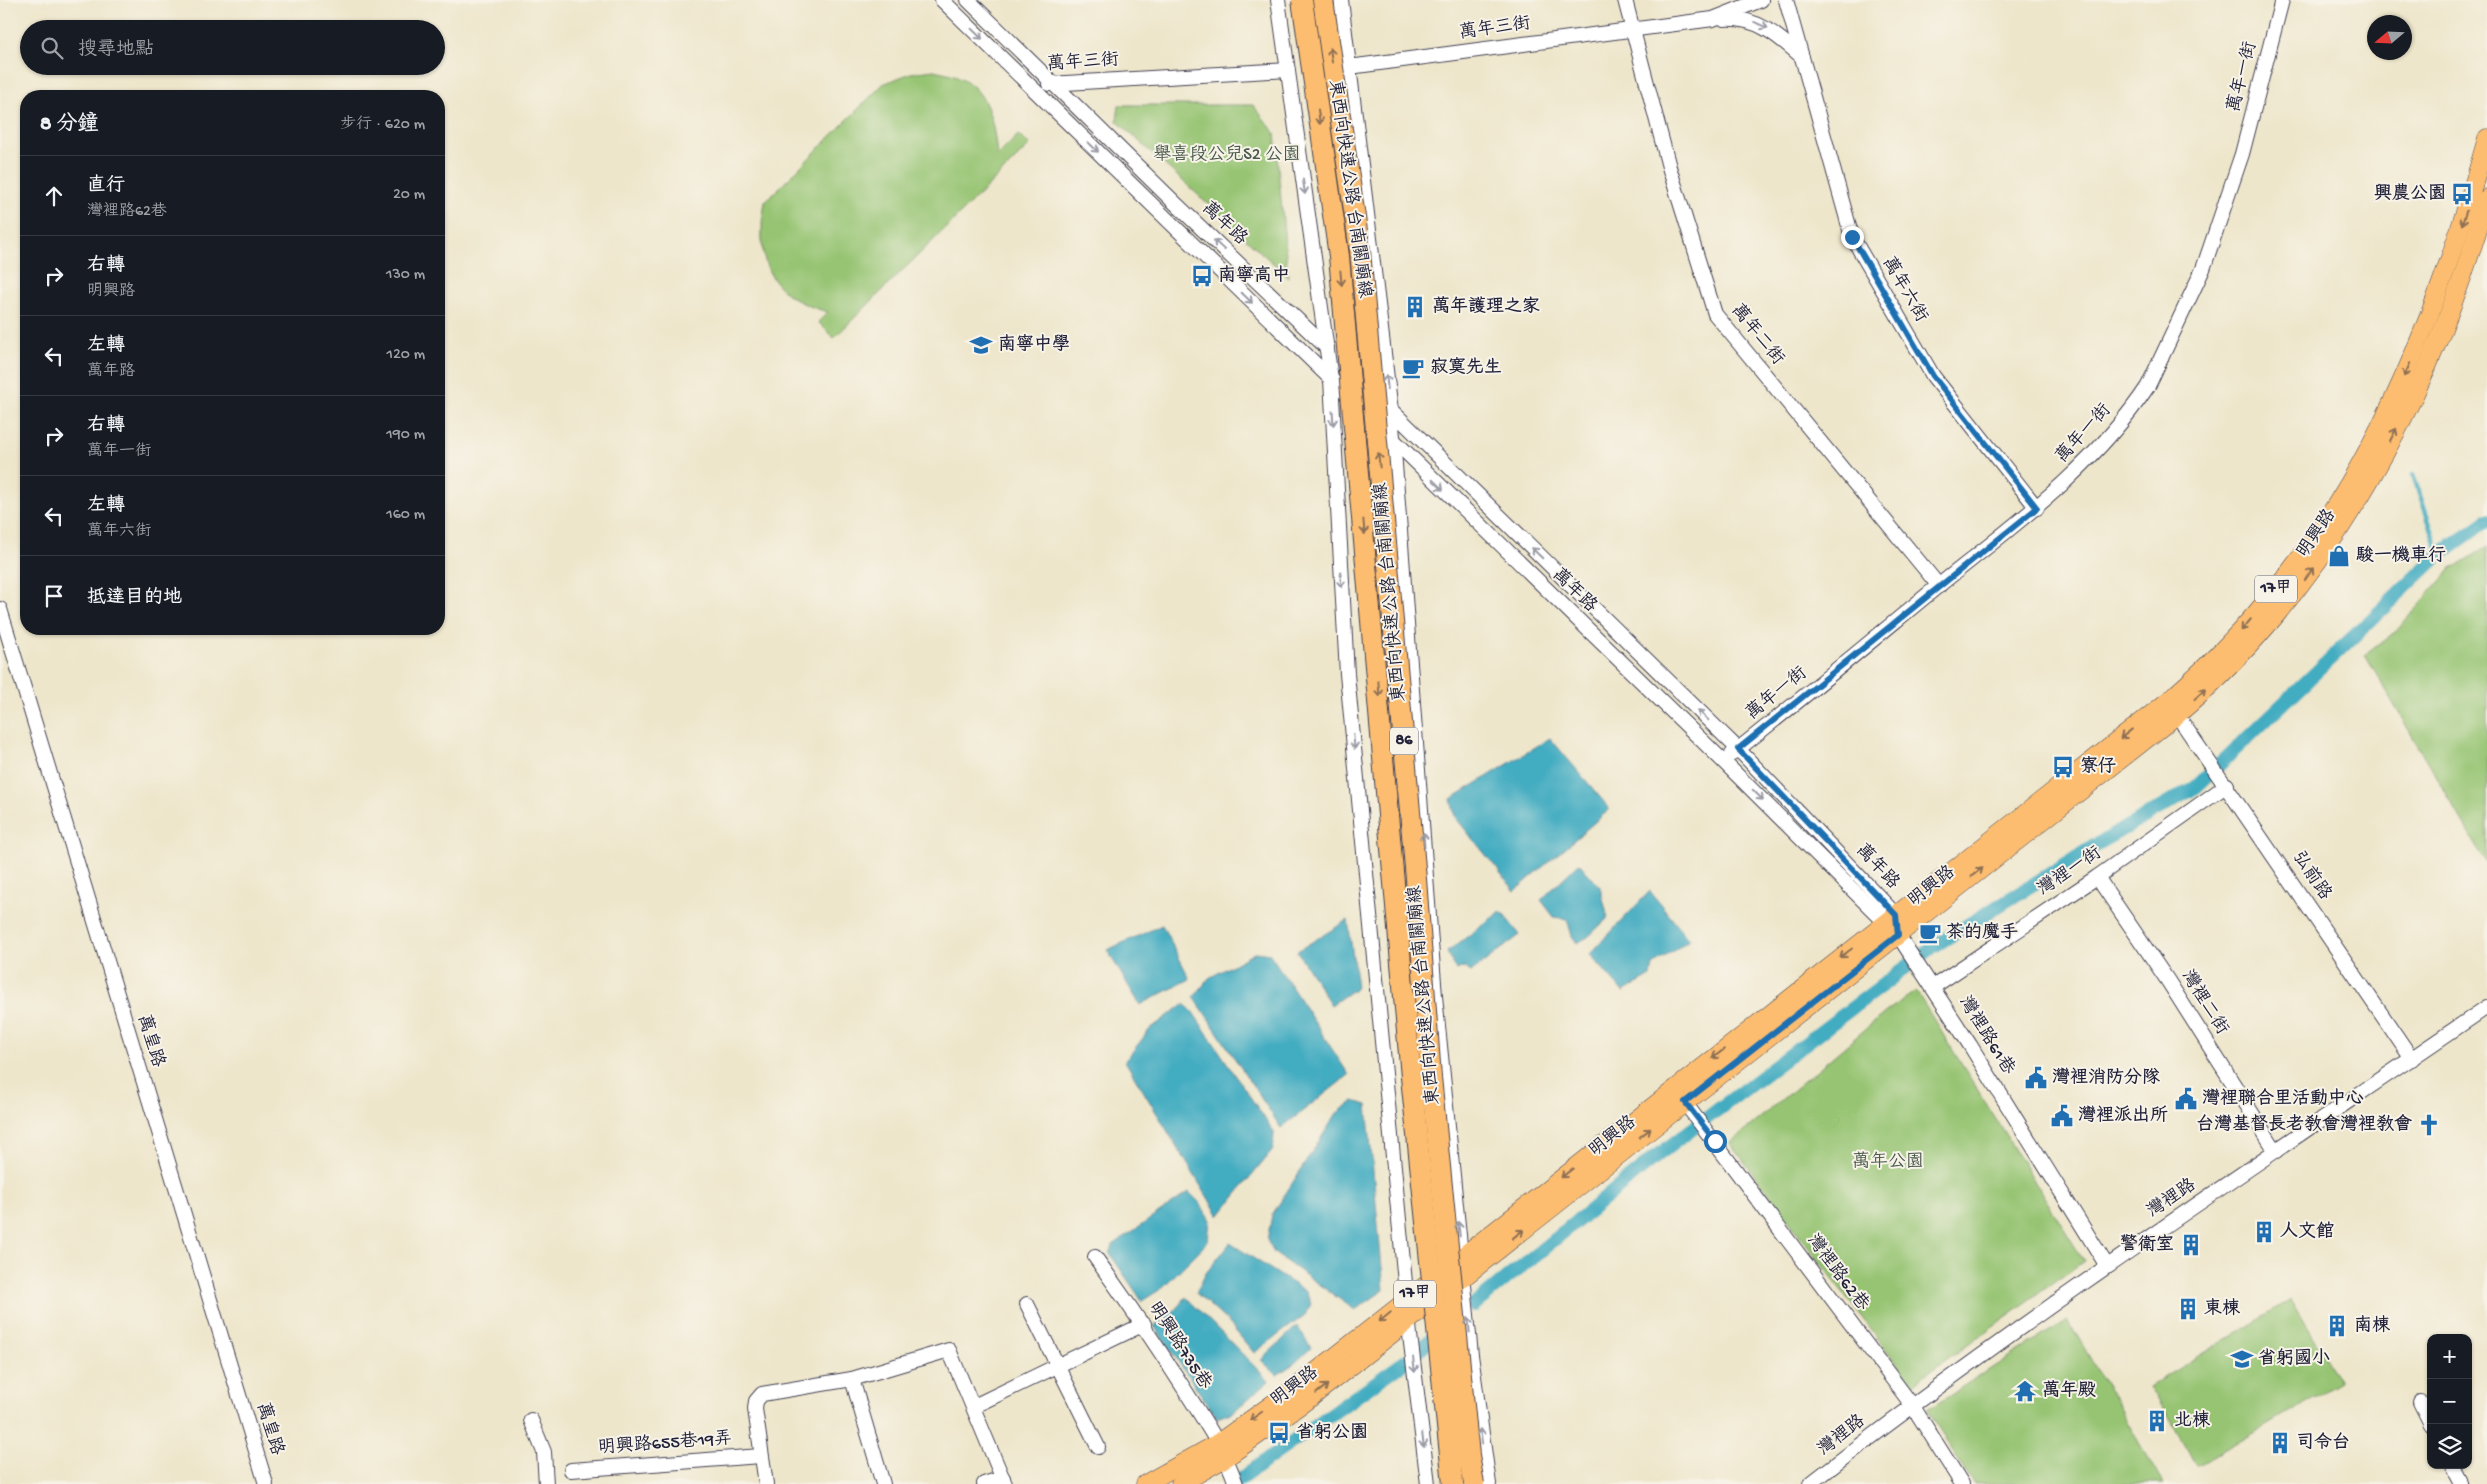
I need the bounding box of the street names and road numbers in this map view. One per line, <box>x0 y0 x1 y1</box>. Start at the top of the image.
street label: 萬年三街 <box>1458 13 1532 44</box>
street label: 萬年一街 <box>2223 39 2262 114</box>
street label: 萬年三街 <box>1046 49 1120 76</box>
street label: 東西向快速公路 台南關廟線 <box>1323 78 1376 300</box>
street label: 萬年路 <box>1197 197 1252 250</box>
street label: 萬年六街 <box>1877 253 1932 326</box>
street label: 萬年二街 <box>1726 300 1789 370</box>
street label: 萬年一街 <box>2051 400 2116 468</box>
street label: 東西向快速公路 台南關廟線 <box>1370 481 1411 703</box>
street label: 明興路 <box>2292 505 2341 562</box>
street label: 萬年路 <box>1547 564 1601 617</box>
road number: 17甲 <box>2255 576 2297 602</box>
street label: 萬年一街 <box>1742 662 1812 725</box>
road number: 86 <box>1390 728 1418 754</box>
street label: 萬年路 <box>1851 839 1904 894</box>
street label: 灣裡一街 <box>2034 842 2106 901</box>
street label: 弘前路 <box>2287 847 2336 904</box>
street label: 明興路 <box>1904 861 1960 912</box>
street label: 東西向快速公路 台南關廟線 <box>1404 884 1445 1106</box>
street label: 灣裡二街 <box>2176 966 2233 1039</box>
street label: 灣裡路61巷 <box>1954 992 2019 1079</box>
street label: 萬皇路 <box>132 1012 169 1070</box>
street label: 明興路 <box>1585 1111 1641 1162</box>
street label: 灣裡路 <box>2143 1174 2200 1223</box>
street label: 灣裡路62巷 <box>1802 1230 1873 1315</box>
road number: 17甲 <box>1394 1280 1436 1308</box>
street label: 明興路735巷 <box>1143 1298 1216 1394</box>
street label: 明興路 <box>1267 1362 1323 1412</box>
street label: 萬皇路 <box>251 1400 288 1458</box>
street label: 灣裡路 <box>1814 1410 1870 1461</box>
street label: 明興路655巷19弄 <box>597 1428 733 1459</box>

